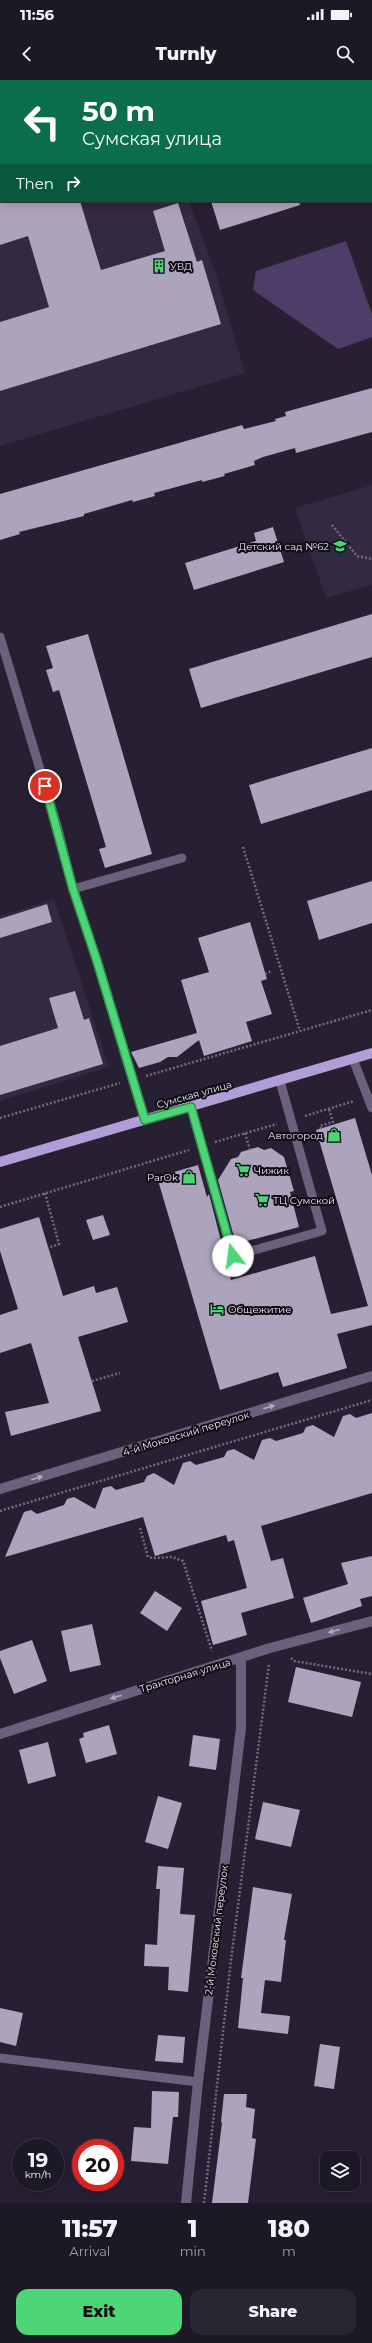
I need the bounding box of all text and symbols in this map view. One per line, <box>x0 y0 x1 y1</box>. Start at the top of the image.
text: 11:56 <box>20 5 54 24</box>
icon: back <box>16 43 38 65</box>
text: Turnly <box>156 43 216 65</box>
icon: search <box>334 43 356 65</box>
text: 50 m <box>82 94 155 128</box>
icon: left <box>16 96 68 148</box>
text: Сумская улица <box>82 128 222 150</box>
icon: right <box>62 172 84 194</box>
text: Then <box>16 174 54 193</box>
building icon: УВД <box>151 258 167 274</box>
place label: УВД <box>170 260 192 273</box>
school or university icon: Детский сад №62 <box>332 538 348 554</box>
place label: Детский сад №62 <box>239 540 329 553</box>
pin <box>28 769 62 803</box>
icon: arrive <box>34 775 56 797</box>
street label: Сумская улица <box>155 1078 233 1111</box>
shop icon: Автогород <box>326 1127 342 1143</box>
place label: Автогород <box>268 1129 323 1142</box>
supermarket icon: Чижик <box>235 1162 251 1178</box>
place label: Чижик <box>254 1164 289 1177</box>
shop icon: ParOk <box>181 1169 197 1185</box>
place label: ParOk <box>147 1171 178 1184</box>
supermarket icon: ТЦ Сумской <box>254 1192 270 1208</box>
place label: ТЦ Сумской <box>273 1194 335 1207</box>
position arrow <box>212 1235 254 1277</box>
hotel icon: Общежитие <box>209 1301 225 1317</box>
place label: Общежитие <box>228 1303 291 1316</box>
one-way arrow <box>263 1404 275 1410</box>
street label: 4-й Моковский переулок <box>121 1408 251 1459</box>
one-way arrow <box>32 1475 44 1481</box>
one-way arrow <box>328 1628 341 1634</box>
street label: Тракторная улица <box>138 1655 232 1695</box>
one-way arrow <box>110 1694 122 1700</box>
street label: 2-й Моковский переулок <box>202 1864 231 1996</box>
speed limit sign: 20 <box>72 2139 124 2191</box>
text: 19 <box>28 2148 48 2172</box>
map controls <box>320 2151 360 2191</box>
button: layers <box>320 2151 360 2191</box>
text: km/h <box>25 2168 51 2181</box>
text: 11:57 <box>62 2214 118 2243</box>
text: 1 <box>188 2214 198 2243</box>
text: 180 <box>268 2214 310 2243</box>
text: Arrival <box>69 2243 110 2259</box>
text: min <box>180 2243 206 2259</box>
text: m <box>282 2243 296 2259</box>
button: Exit <box>16 2289 182 2335</box>
button: Share <box>190 2289 356 2335</box>

